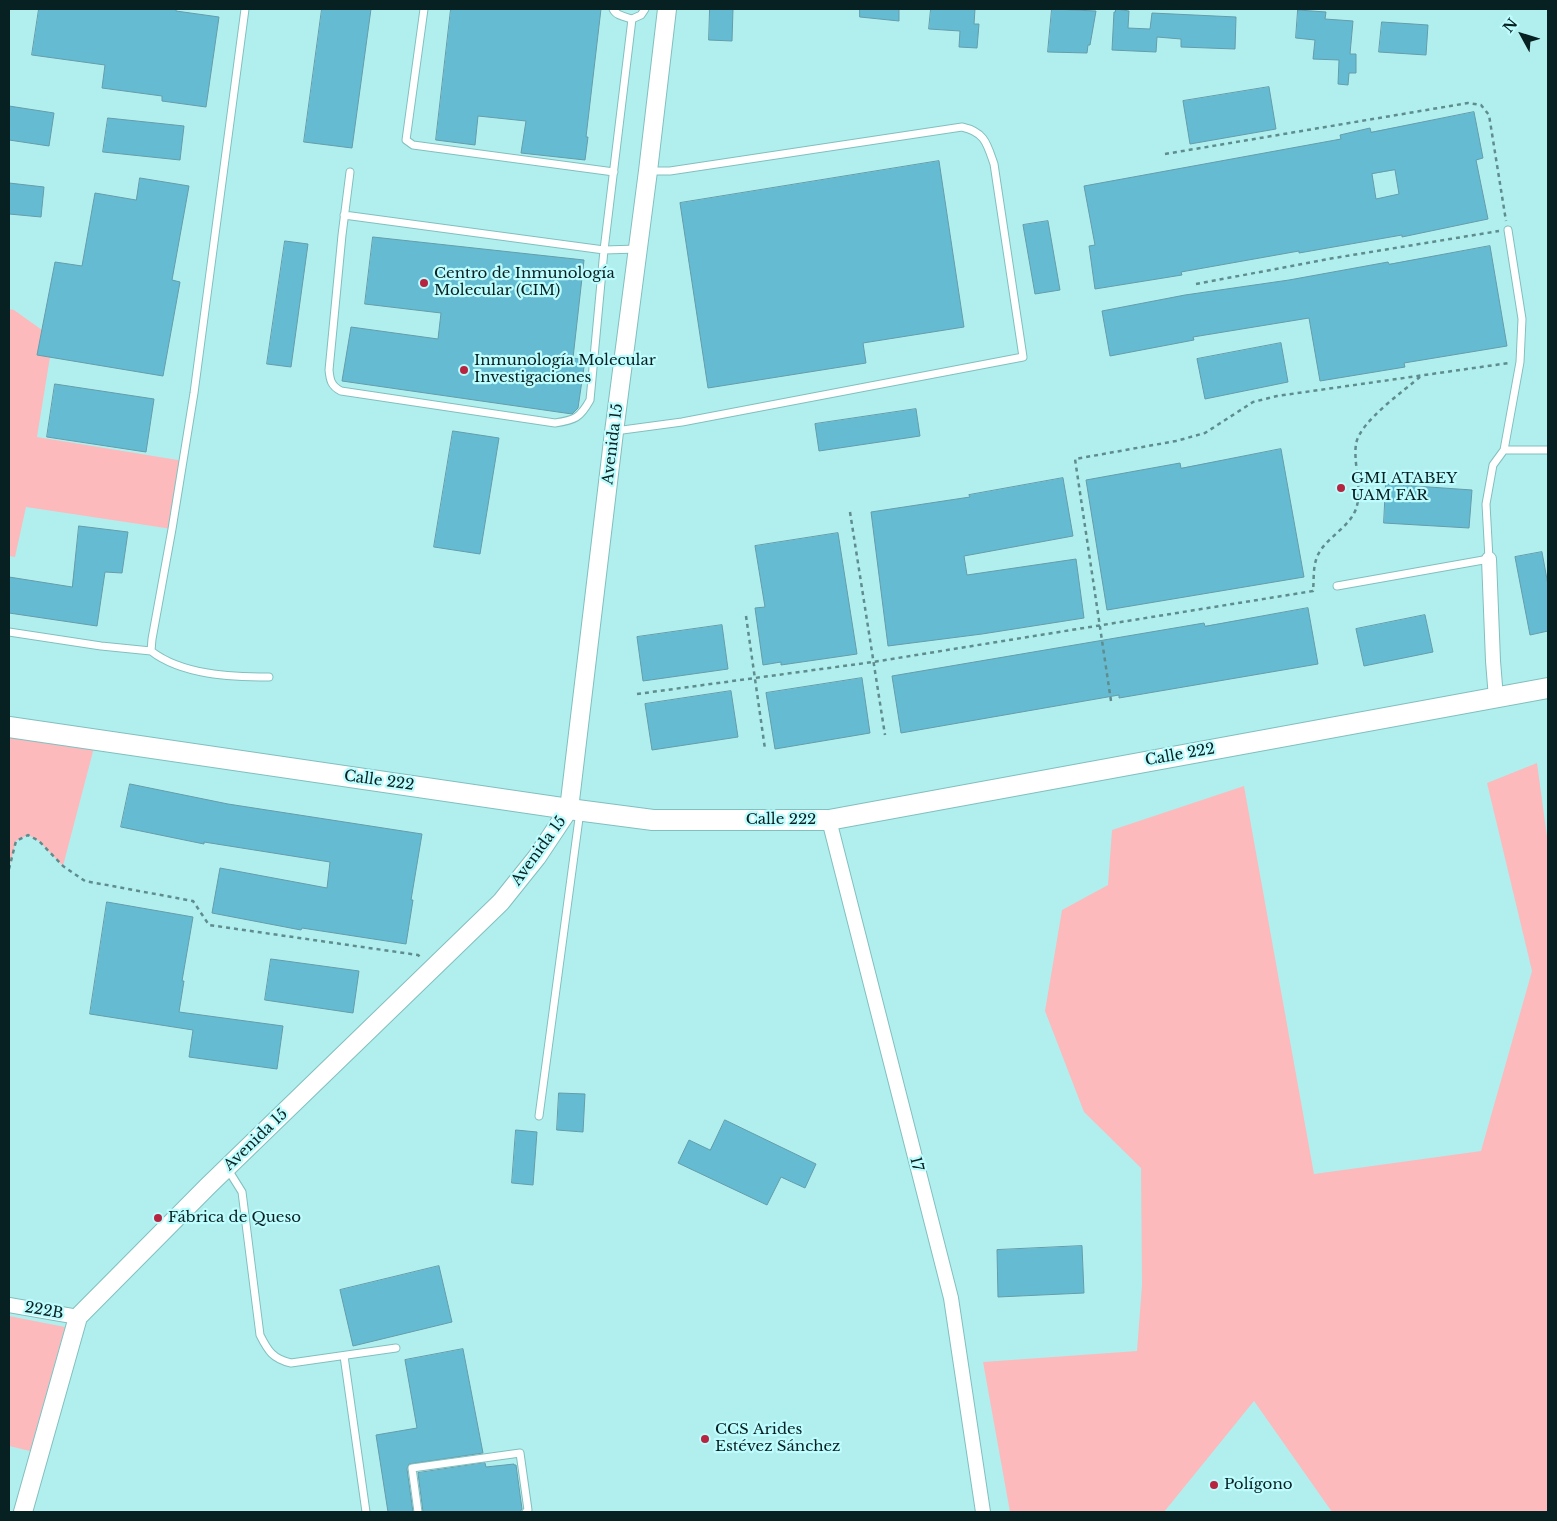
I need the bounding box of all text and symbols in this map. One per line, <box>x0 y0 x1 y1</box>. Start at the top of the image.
north arrow <box>1497 10 1547 60</box>
text: N <box>1499 15 1521 36</box>
place label: Centro de Inmunología Molecular (CIM) <box>434 265 615 300</box>
marker: Centro de Inmunología Molecular (CIM) <box>418 277 430 289</box>
place label: Inmunología Molecular Investigaciones <box>474 352 656 387</box>
marker: Inmunología Molecular Investigaciones <box>458 364 470 376</box>
street label: Avenida 15 <box>599 402 627 486</box>
place label: GMI ATABEY UAM FAR <box>1351 470 1457 505</box>
marker: GMI ATABEY UAM FAR <box>1335 482 1347 494</box>
street label: Calle 222 <box>1144 740 1216 770</box>
street label: Calle 222 <box>343 767 415 795</box>
street label: Calle 222 <box>746 811 816 829</box>
street label: Avenida 15 <box>508 813 570 889</box>
street label: Avenida 15 <box>220 1105 292 1175</box>
street label: 17 <box>906 1155 926 1173</box>
place label: Fábrica de Queso <box>168 1209 301 1227</box>
marker: Fábrica de Queso <box>152 1212 164 1224</box>
street label: 222B <box>23 1299 65 1323</box>
place label: CCS Arides Estévez Sánchez <box>715 1421 840 1456</box>
marker: CCS Arides Estévez Sánchez <box>699 1433 711 1445</box>
place label: Polígono <box>1224 1476 1293 1494</box>
marker: Polígono <box>1208 1479 1220 1491</box>

